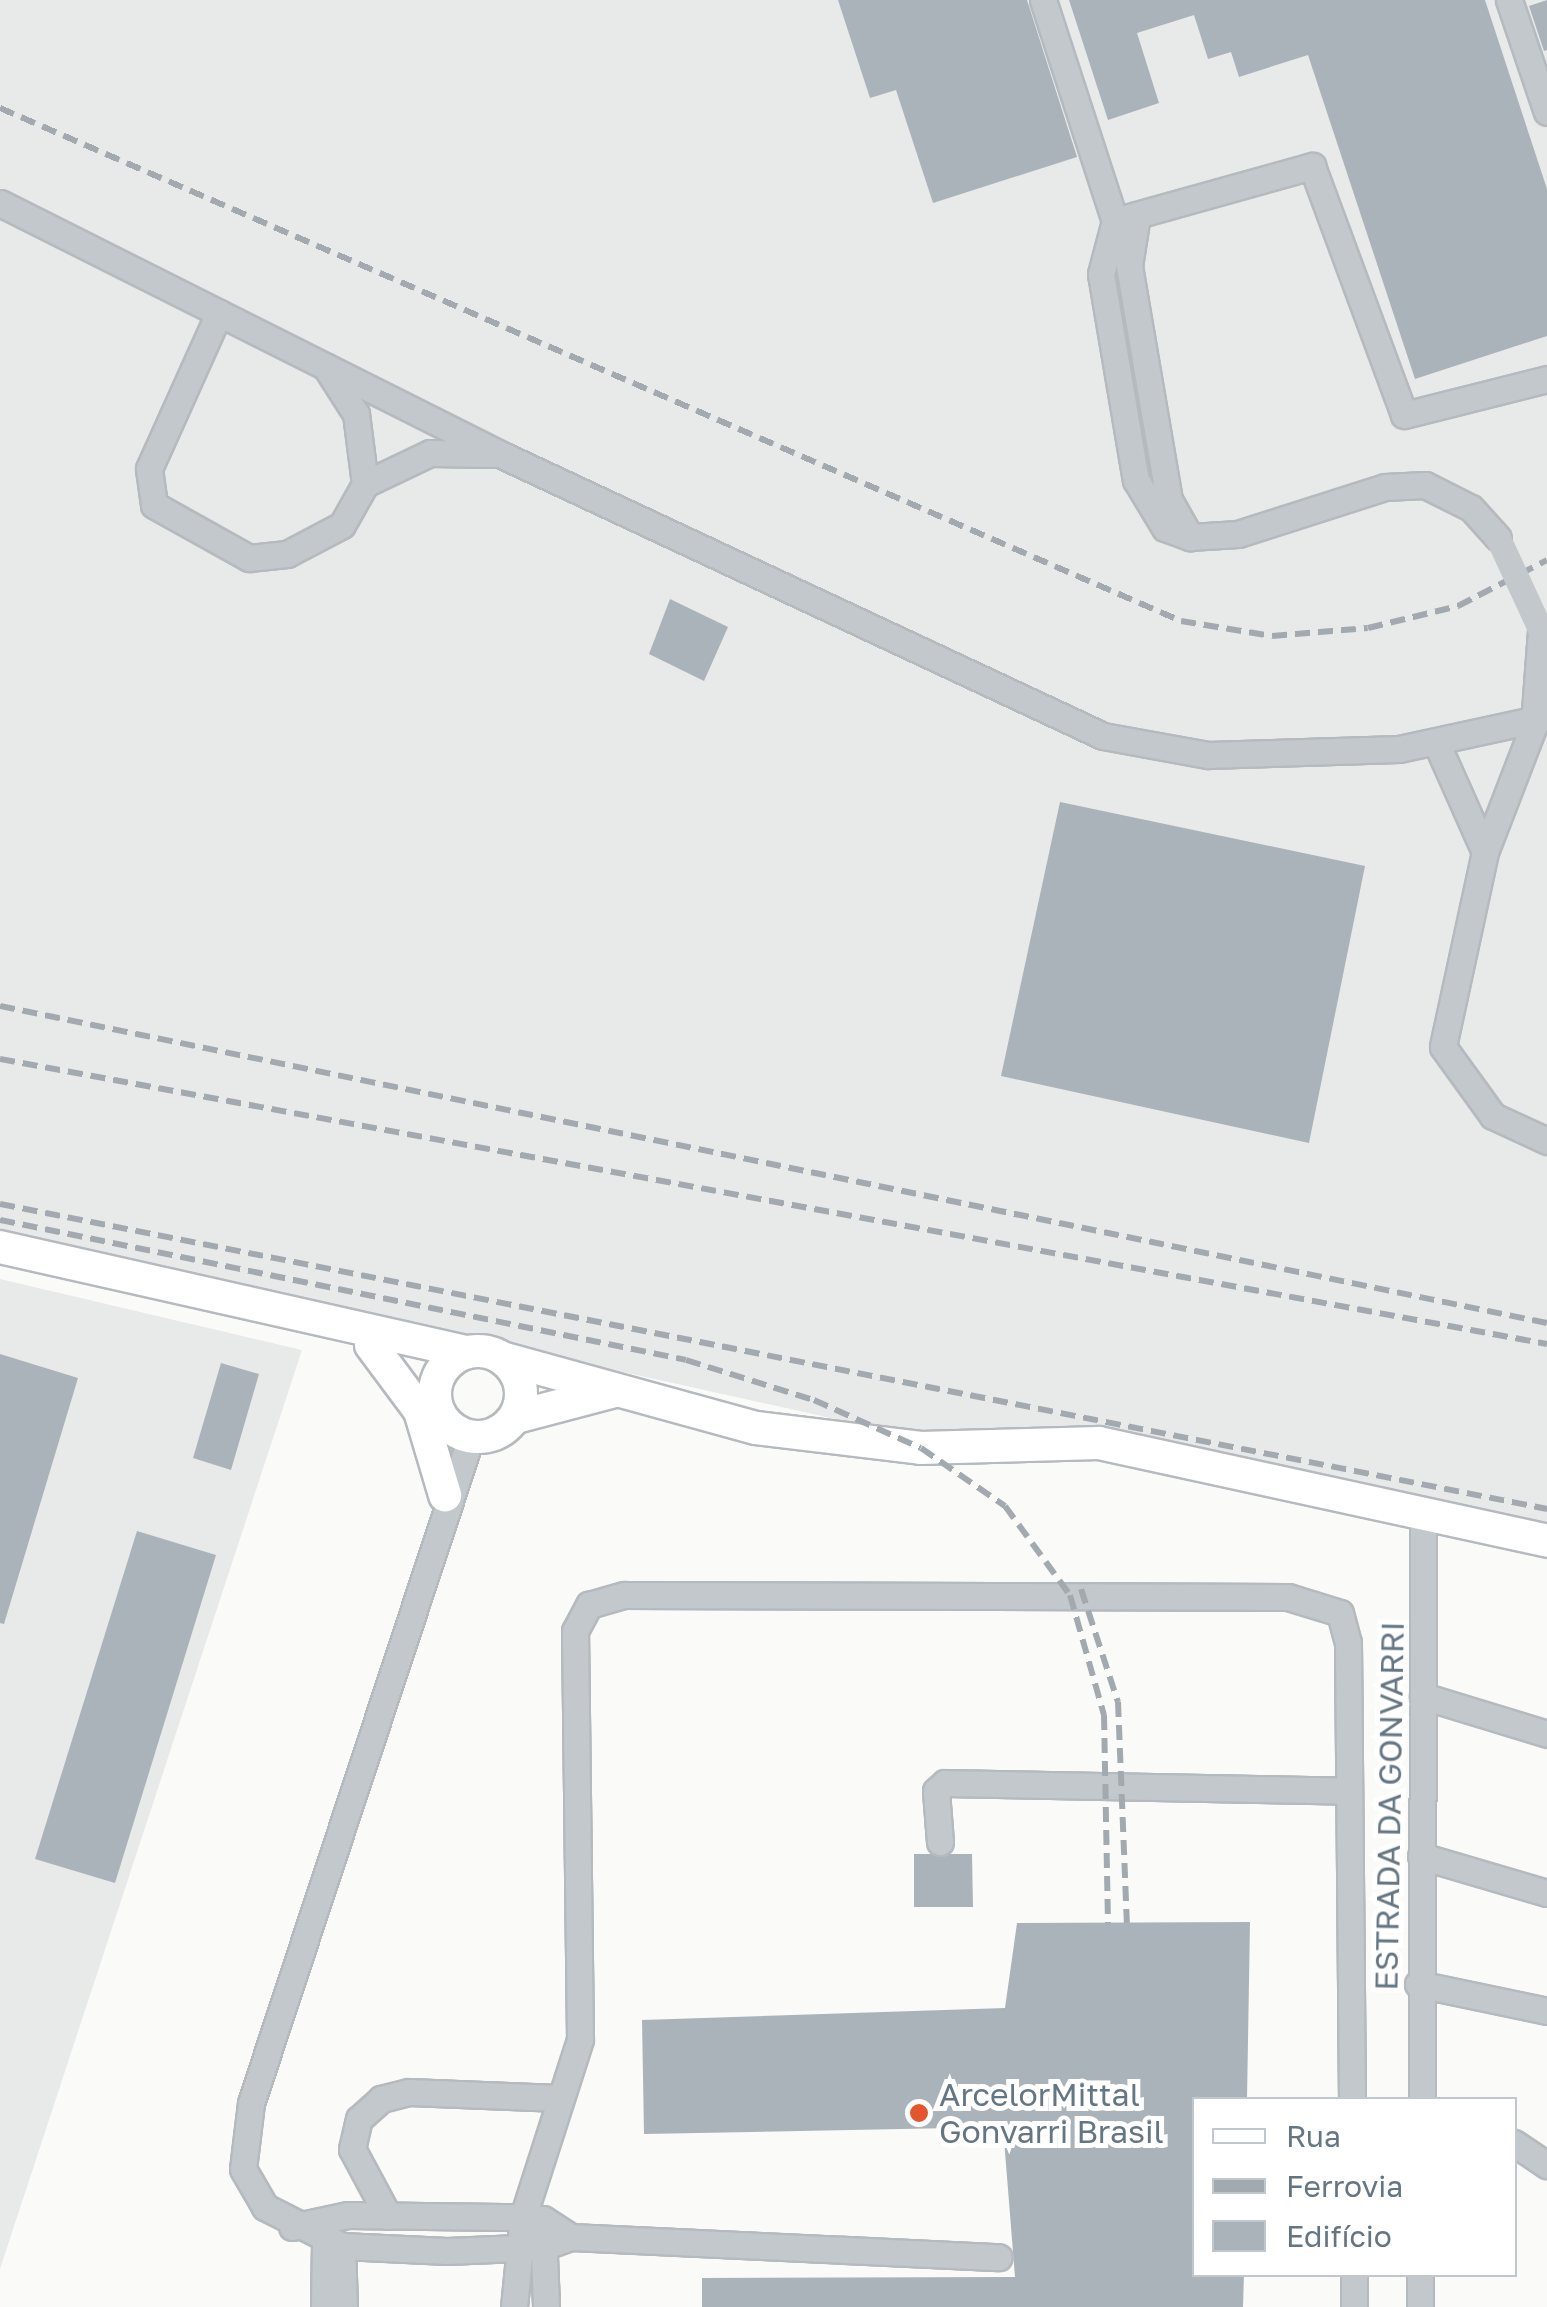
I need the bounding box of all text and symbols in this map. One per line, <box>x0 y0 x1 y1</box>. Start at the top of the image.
street label: ESTRADA DA GONVARRI <box>1367 1621 1411 1991</box>
place label: ArcelorMittal Gonvarri Brasil <box>939 2076 1164 2151</box>
legend <box>1192 2097 1517 2277</box>
marker: ArcelorMittal Gonvarri Brasil <box>908 2102 930 2124</box>
text: Rua <box>1286 2118 1341 2154</box>
text: Ferrovia <box>1286 2168 1403 2204</box>
text: Edifício <box>1286 2218 1392 2254</box>

